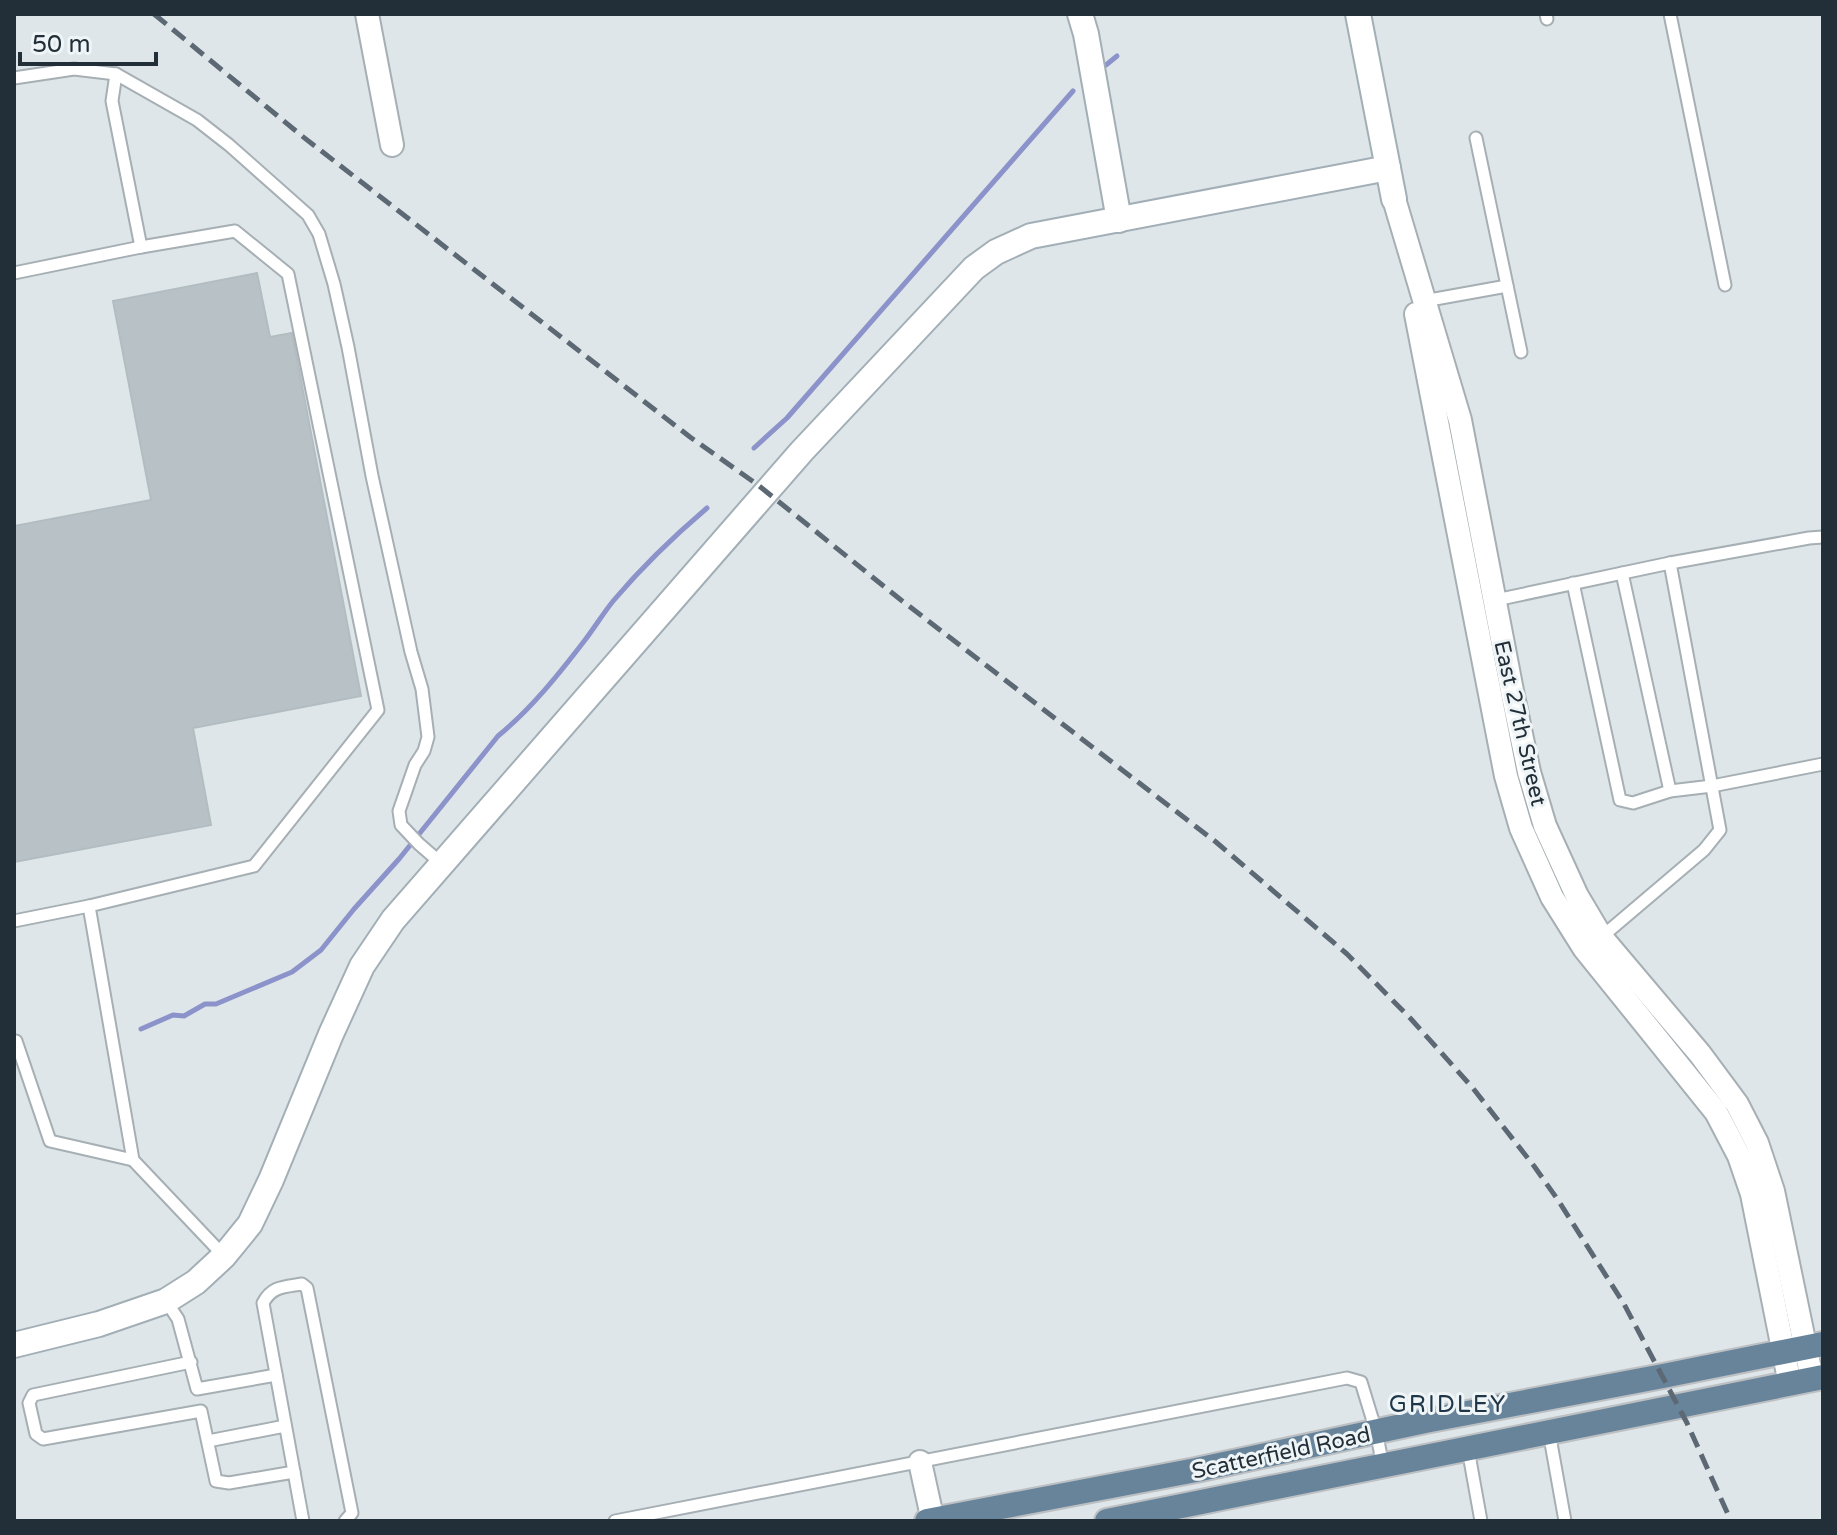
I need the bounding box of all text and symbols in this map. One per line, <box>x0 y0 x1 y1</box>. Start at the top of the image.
scale bar <box>20 16 156 66</box>
text: 50 m <box>32 30 90 59</box>
street label: East 27th Street <box>1488 638 1552 808</box>
district label: GRIDLEY <box>1389 1390 1507 1419</box>
street label: Scatterfield Road <box>1190 1421 1373 1485</box>

